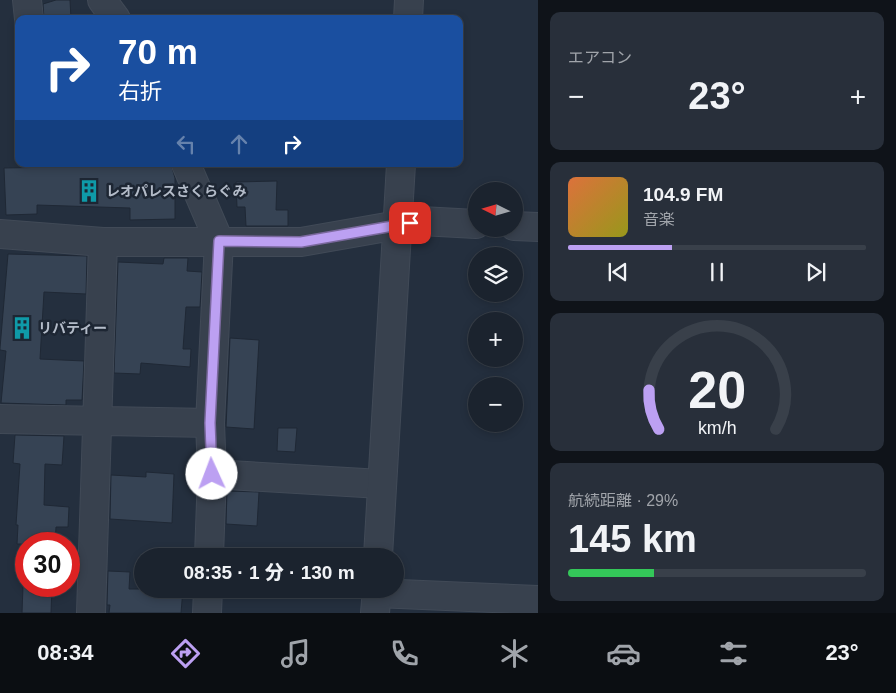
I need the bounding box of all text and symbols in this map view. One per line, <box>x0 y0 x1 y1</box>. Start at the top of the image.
text: 70 m <box>118 32 198 71</box>
icon: right <box>35 35 100 100</box>
text: エアコン <box>568 49 632 66</box>
text: 23° <box>688 75 746 117</box>
text: 右折 <box>118 79 162 104</box>
text: − <box>568 81 584 112</box>
text: + <box>850 81 866 112</box>
icon: left <box>172 130 200 158</box>
icon: ahead <box>225 130 253 158</box>
icon: right <box>278 130 306 158</box>
building icon: レオパレスさくらぐみ <box>76 178 102 204</box>
north arrow <box>468 182 522 238</box>
map controls <box>468 182 523 432</box>
place label: レオパレスさくらぐみ <box>106 183 246 199</box>
text: 104.9 FM <box>643 184 723 205</box>
pin <box>389 202 431 244</box>
icon: arrive <box>396 209 424 237</box>
text: 音楽 <box>643 211 675 228</box>
button: layers <box>468 247 523 302</box>
icon: previous <box>604 258 632 286</box>
icon: pause <box>703 258 731 286</box>
icon: next <box>802 258 830 286</box>
button: + <box>468 312 523 367</box>
building icon: リバティー <box>9 315 35 341</box>
place label: リバティー <box>38 320 107 336</box>
text: 20 <box>688 361 746 419</box>
button: − <box>468 377 523 432</box>
text: km/h <box>698 418 736 438</box>
position arrow <box>185 447 237 499</box>
text: 航続距離 · 29% <box>568 492 678 509</box>
text: 145 km <box>568 518 697 560</box>
speed limit sign: 30 <box>15 532 80 597</box>
text: 08:35 · 1 分 · 130 m <box>183 562 355 583</box>
icon: directions <box>168 636 203 671</box>
icon: music <box>278 636 313 671</box>
icon: phone <box>387 636 422 671</box>
icon: climate <box>497 636 532 671</box>
icon: car <box>606 636 641 671</box>
icon: filters <box>716 636 751 671</box>
text: 08:34 <box>37 640 94 665</box>
text: 23° <box>825 640 859 665</box>

